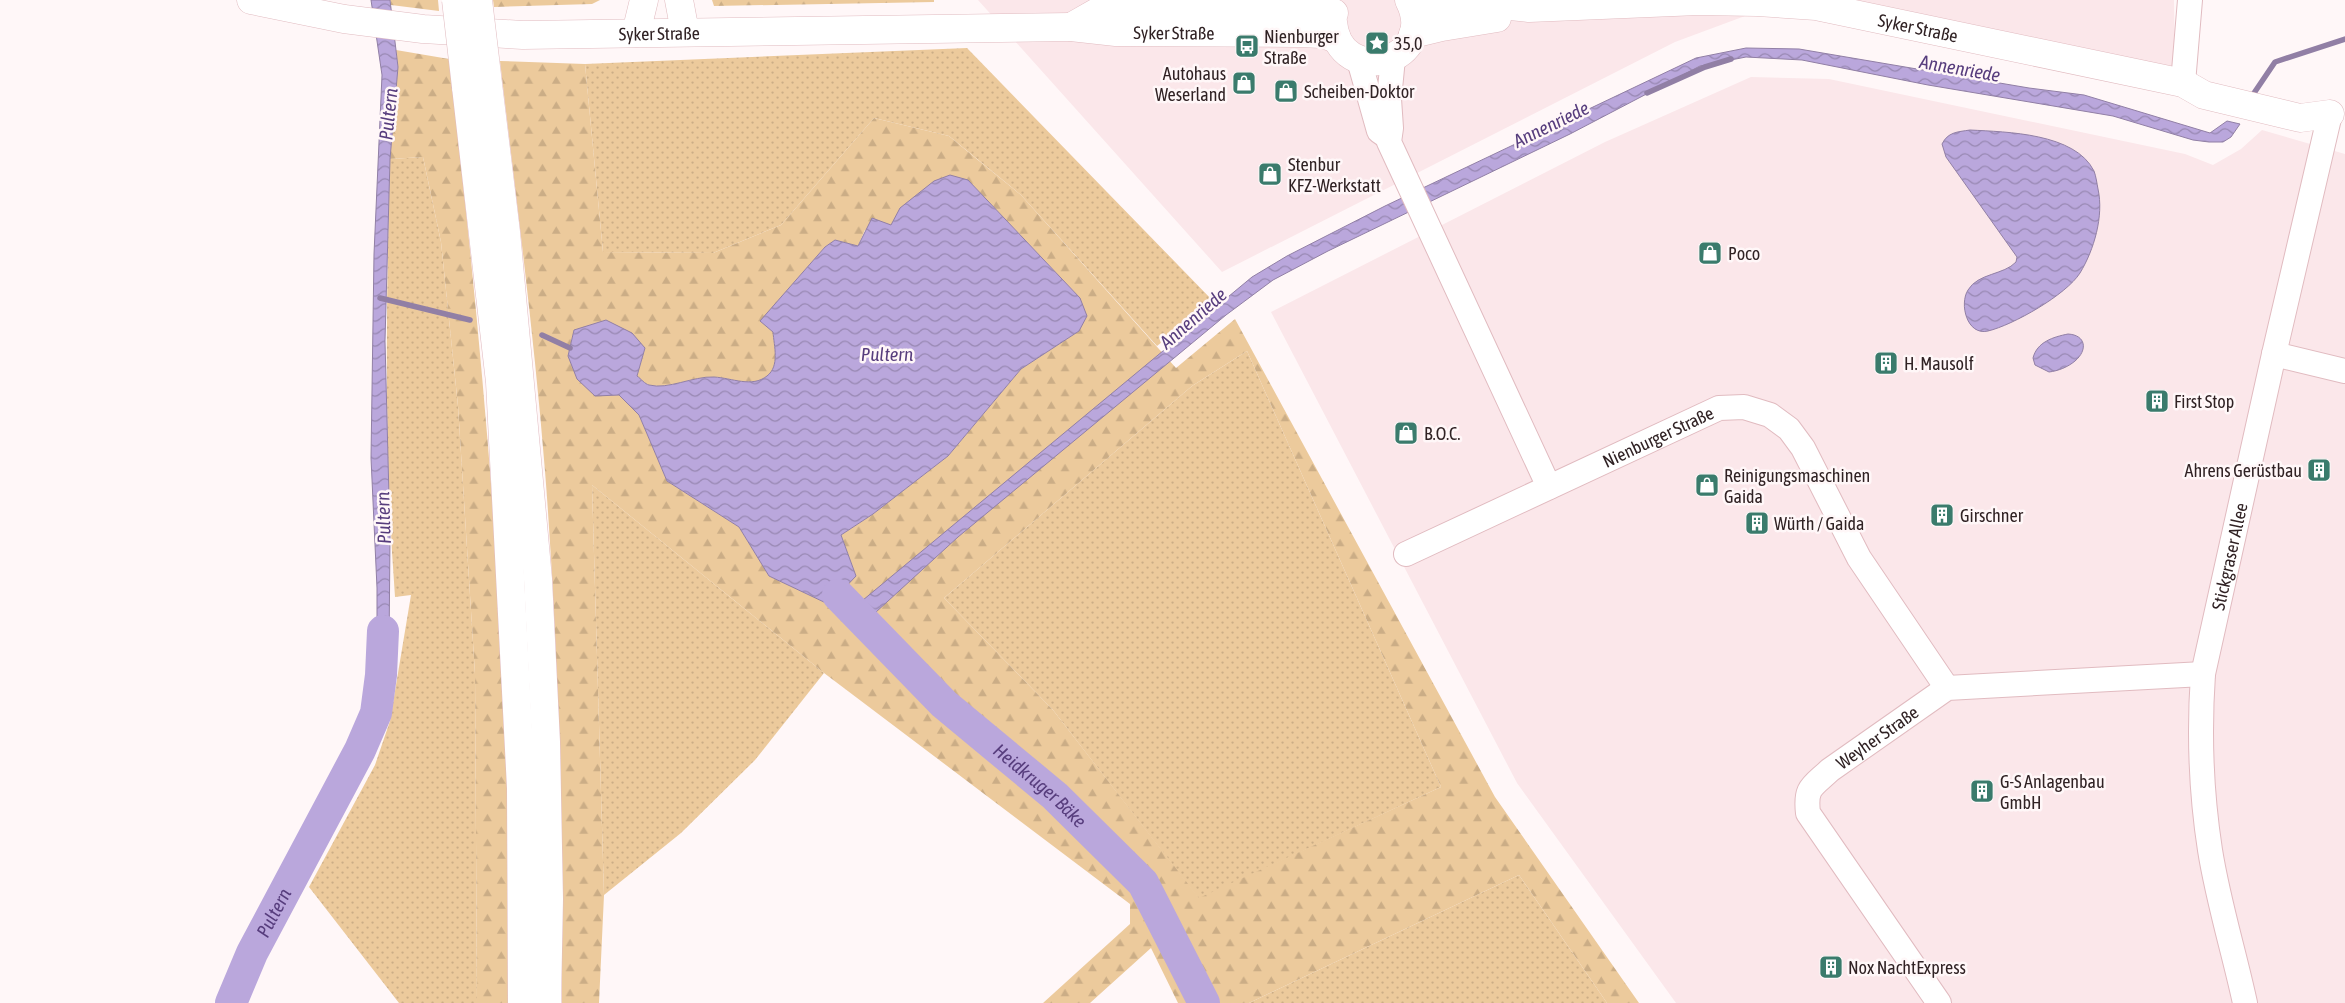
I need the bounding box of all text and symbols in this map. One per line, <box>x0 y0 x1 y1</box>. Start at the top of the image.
street label: Syker Straße <box>1876 9 1960 46</box>
street label: Syker Straße <box>619 22 700 44</box>
street label: Syker Straße <box>1133 22 1215 43</box>
place label: Nienburger Straße <box>1264 26 1339 68</box>
place icon: 35,0 <box>1364 30 1390 56</box>
bus stop icon: Nienburger Straße <box>1234 33 1260 59</box>
place label: 35,0 <box>1394 33 1423 54</box>
water label: Annenriede <box>1917 50 2002 86</box>
place label: Autohaus Weserland <box>1155 63 1226 105</box>
shop icon: Autohaus Weserland <box>1231 70 1257 96</box>
shop icon: Scheiben-Doktor <box>1273 78 1299 104</box>
place label: Scheiben-Doktor <box>1304 81 1415 102</box>
water label: Pultern <box>374 87 402 141</box>
water label: Annenriede <box>1509 96 1592 152</box>
place label: Stenbur KFZ-Werkstatt <box>1288 154 1381 196</box>
shop icon: Stenbur KFZ-Werkstatt <box>1257 161 1283 187</box>
shop icon: Poco <box>1697 240 1723 266</box>
place label: Poco <box>1728 243 1760 264</box>
water label: Annenriede <box>1154 283 1231 354</box>
water label: Pultern <box>861 343 913 365</box>
building icon: H. Mausolf <box>1873 350 1899 376</box>
place label: H. Mausolf <box>1904 353 1974 374</box>
building icon: First Stop <box>2144 388 2170 414</box>
place label: First Stop <box>2174 391 2234 412</box>
street label: Nienburger Straße <box>1599 402 1717 471</box>
shop icon: B.O.C. <box>1393 420 1419 446</box>
place label: B.O.C. <box>1424 423 1460 444</box>
building icon: Ahrens Gerüstbau <box>2306 457 2332 483</box>
place label: Ahrens Gerüstbau <box>2185 460 2302 481</box>
place label: Reinigungsmaschinen Gaida <box>1724 465 1870 507</box>
shop icon: Reinigungsmaschinen Gaida <box>1694 472 1720 498</box>
water label: Pultern <box>371 491 395 545</box>
street label: Stickgraser Allee <box>2207 501 2251 612</box>
building icon: Girschner <box>1929 502 1955 528</box>
place label: Girschner <box>1960 505 2024 526</box>
building icon: Würth / Gaida <box>1744 510 1770 536</box>
place label: Würth / Gaida <box>1774 513 1865 534</box>
street label: Weyher Straße <box>1832 701 1922 773</box>
water label: Heidkruger Bäke <box>989 739 1091 832</box>
place label: G-S Anlagenbau GmbH <box>2000 771 2105 813</box>
building icon: G-S Anlagenbau GmbH <box>1969 778 1995 804</box>
water label: Pultern <box>252 884 295 941</box>
building icon: Nox NachtExpress <box>1818 954 1844 980</box>
place label: Nox NachtExpress <box>1848 957 1966 978</box>

